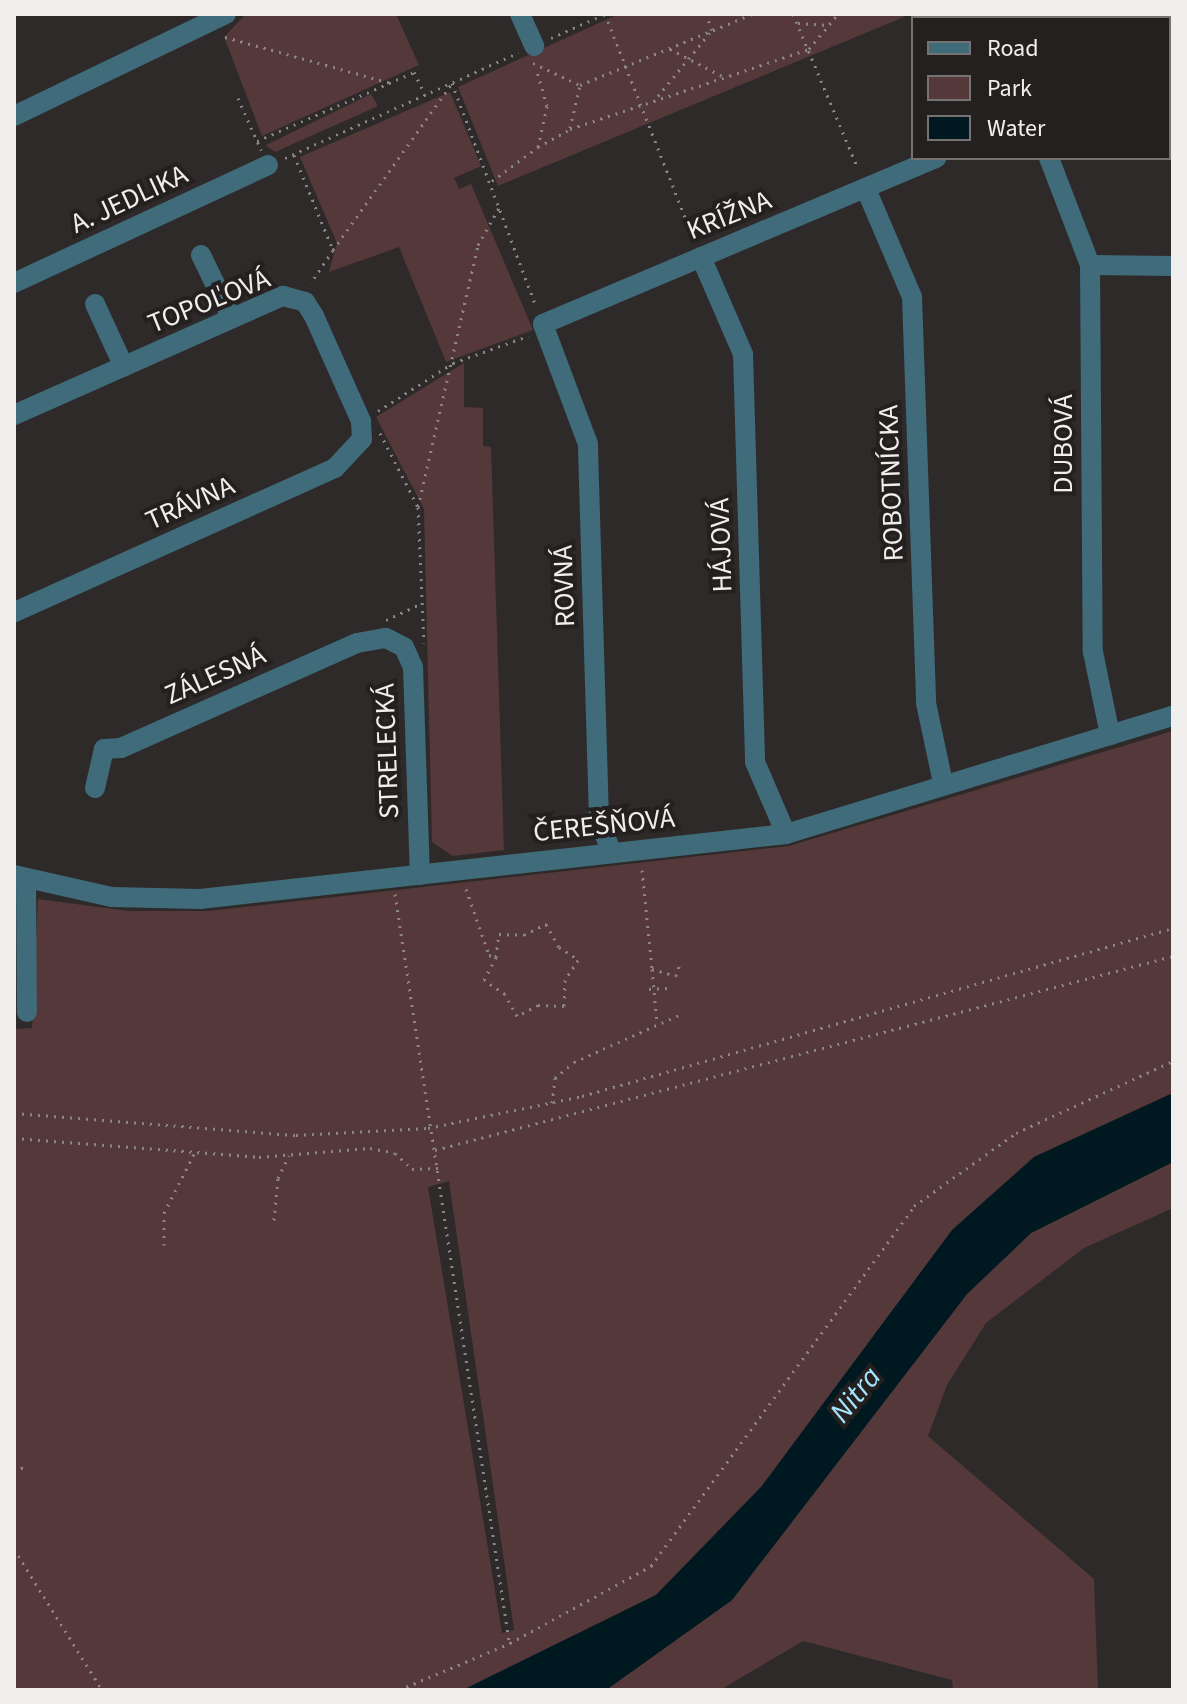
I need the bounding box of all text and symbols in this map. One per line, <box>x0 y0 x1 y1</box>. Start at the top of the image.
legend <box>911 16 1171 160</box>
text: Road <box>987 31 1039 66</box>
text: Park <box>987 71 1032 106</box>
text: Water <box>987 111 1045 146</box>
street label: A. JEDLIKA <box>65 157 193 241</box>
street label: KRÍŽNA <box>682 183 776 247</box>
street label: TOPOĽOVÁ <box>143 261 275 341</box>
street label: DUBOVÁ <box>1046 394 1080 494</box>
street label: ROBOTNÍCKA <box>871 404 911 562</box>
street label: TRÁVNA <box>140 469 240 537</box>
street label: HÁJOVÁ <box>703 497 739 593</box>
street label: ROVNÁ <box>546 544 582 628</box>
street label: ZÁLESNÁ <box>159 638 271 712</box>
street label: STRELECKÁ <box>368 683 406 819</box>
street label: ČEREŠŇOVÁ <box>532 801 676 849</box>
water label: Nitra <box>823 1360 889 1430</box>

